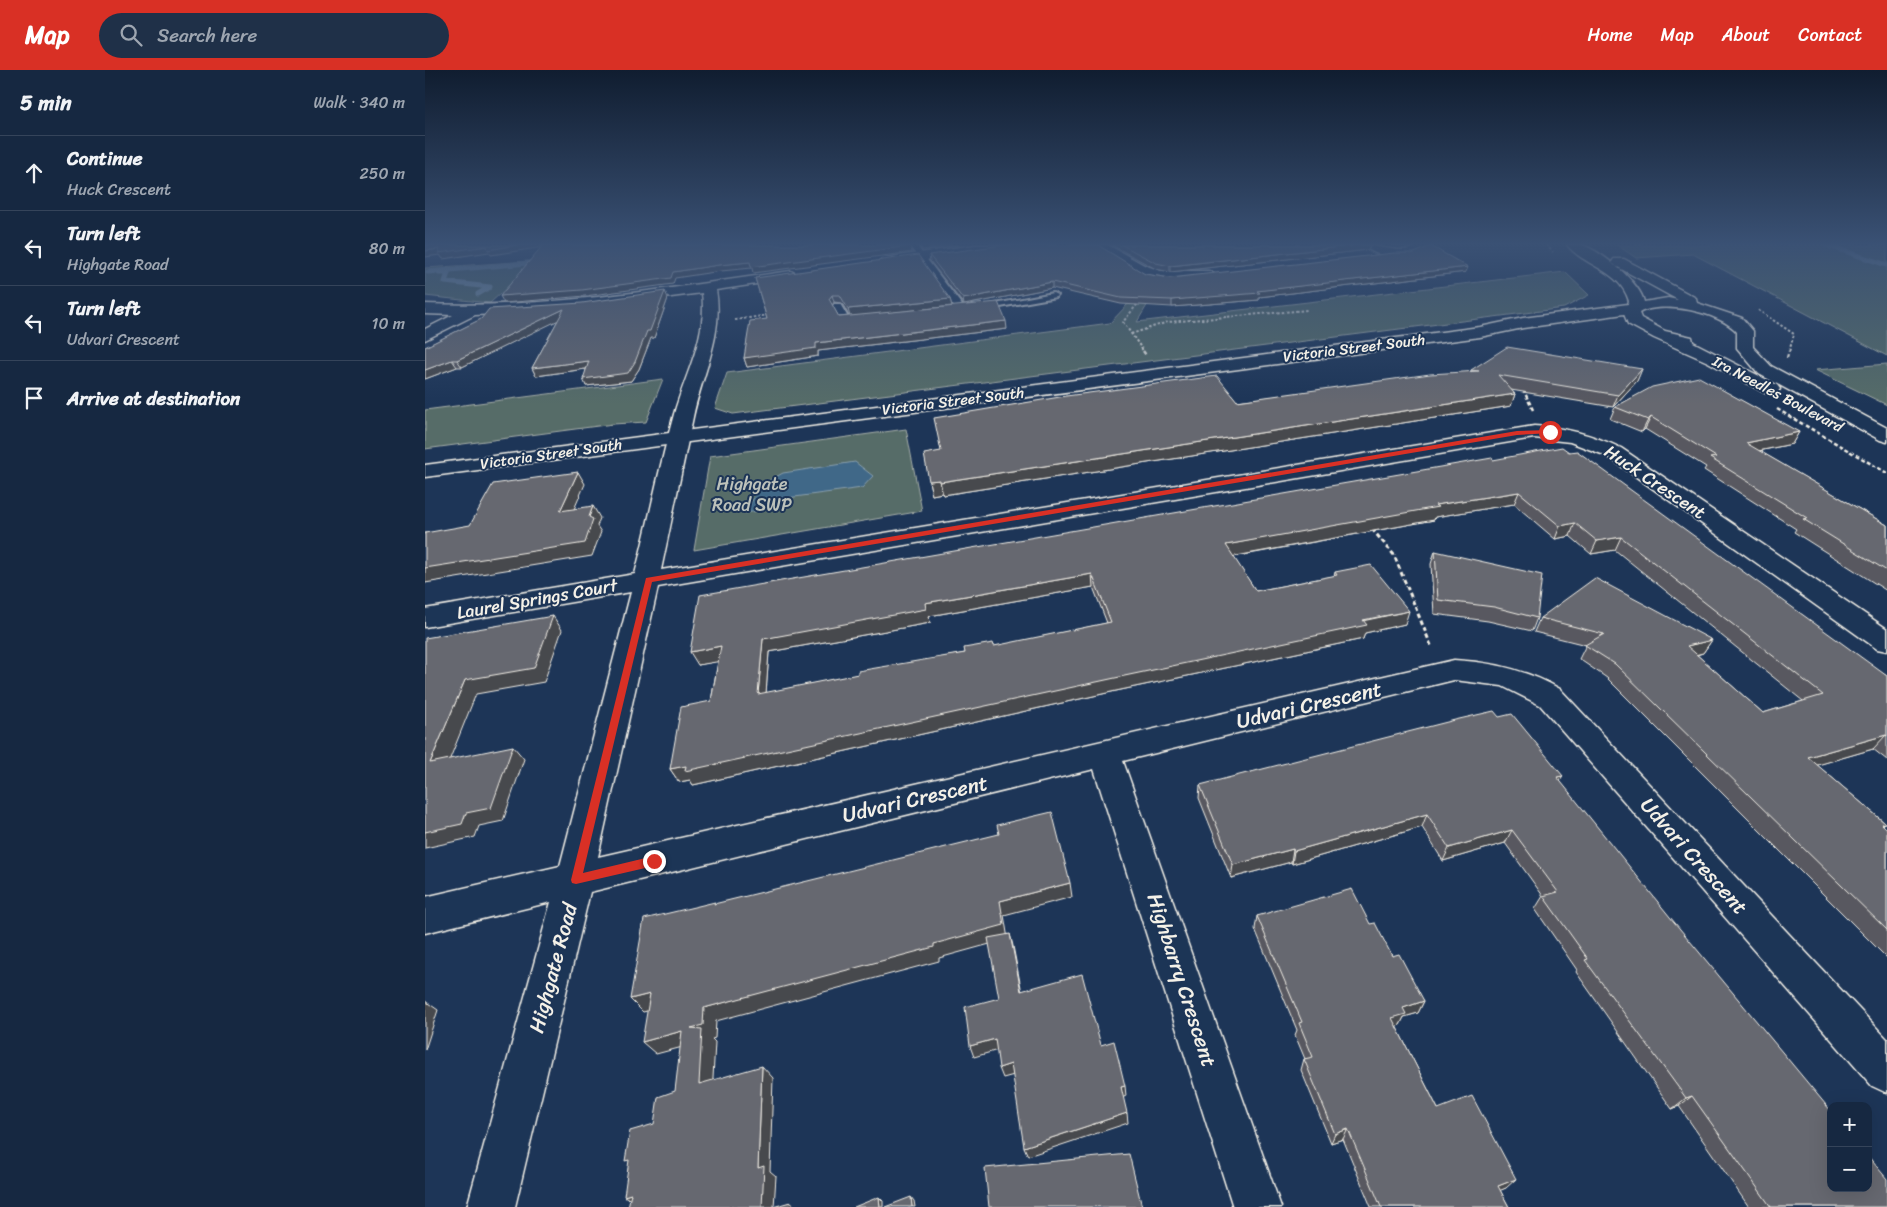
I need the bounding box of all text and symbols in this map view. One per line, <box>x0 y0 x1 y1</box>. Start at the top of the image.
search box <box>99 13 449 58</box>
text: Map <box>25 14 69 56</box>
text: Search here <box>157 19 257 52</box>
text: Home <box>1588 19 1633 51</box>
text: Map <box>1661 19 1694 51</box>
text: About <box>1722 19 1770 51</box>
text: Contact <box>1798 19 1862 51</box>
icon: search <box>117 21 145 49</box>
text: 5 min <box>20 84 72 122</box>
text: Walk · 340 m <box>314 88 405 117</box>
text: Continue <box>67 142 143 175</box>
icon: ahead <box>20 159 48 187</box>
text: 250 m <box>359 159 405 188</box>
text: Huck Crescent <box>67 175 171 204</box>
text: Turn left <box>67 217 140 250</box>
icon: left <box>20 234 48 262</box>
text: 80 m <box>369 234 405 263</box>
text: Highgate Road <box>67 250 169 279</box>
text: Turn left <box>67 292 140 325</box>
icon: left <box>20 309 48 337</box>
text: 10 m <box>372 309 405 338</box>
text: Udvari Crescent <box>67 325 180 354</box>
street label: Victoria Street South <box>1281 326 1427 370</box>
street label: Ira Needles Boulevard <box>1707 348 1849 440</box>
street label: Victoria Street South <box>880 379 1026 423</box>
text: Arrive at destination <box>67 382 240 415</box>
icon: arrive <box>20 384 48 412</box>
route start <box>1539 421 1562 444</box>
street label: Victoria Street South <box>478 431 624 477</box>
street label: Huck Crescent <box>1598 436 1713 528</box>
park label: Highgate Road SWP <box>712 468 792 521</box>
street label: Laurel Springs Court <box>454 569 620 629</box>
street label: Udvari Crescent <box>1232 670 1386 740</box>
street label: Udvari Crescent <box>838 764 992 834</box>
street label: Udvari Crescent <box>1630 788 1758 924</box>
route end <box>643 850 666 873</box>
street label: Highbarry Crescent <box>1136 888 1228 1072</box>
street label: Highgate Road <box>517 897 589 1037</box>
map controls <box>1827 1102 1872 1192</box>
button: + <box>1827 1102 1872 1147</box>
button: − <box>1827 1147 1872 1192</box>

